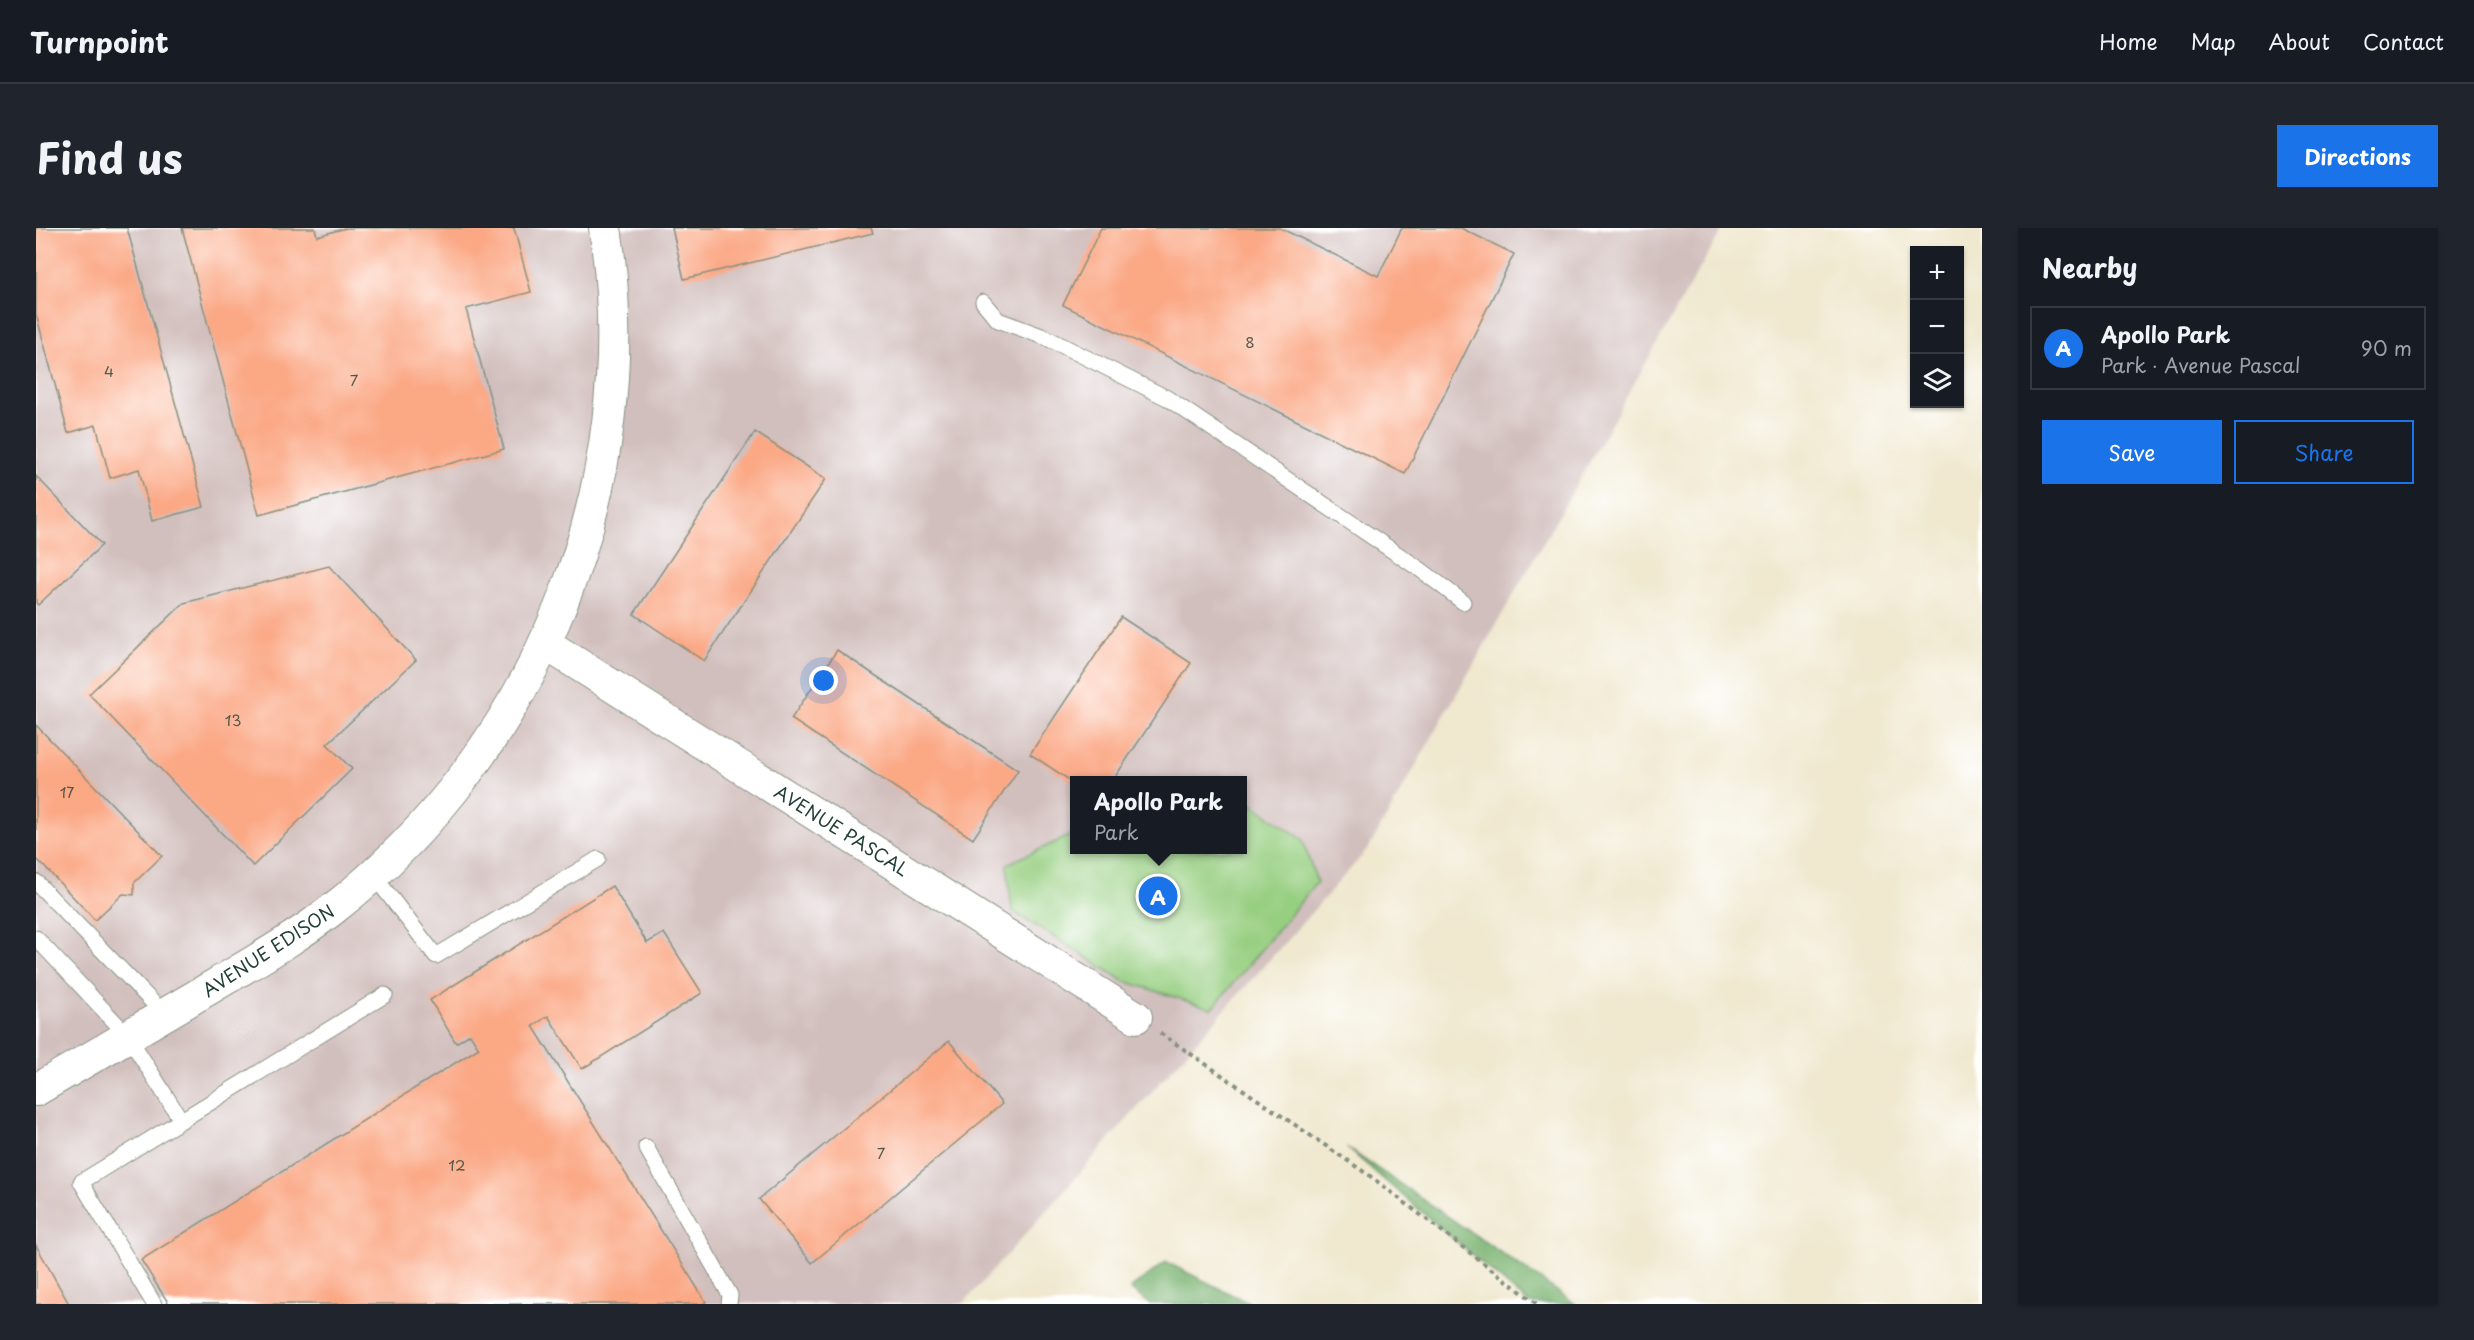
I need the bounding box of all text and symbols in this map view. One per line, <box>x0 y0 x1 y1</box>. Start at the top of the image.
text: Turnpoint <box>30 20 169 63</box>
text: Home <box>2099 25 2158 57</box>
text: Map <box>2191 25 2236 57</box>
text: About <box>2269 25 2330 57</box>
text: Contact <box>2363 25 2444 57</box>
text: Find us <box>36 125 183 188</box>
button: Directions <box>2277 125 2438 187</box>
map controls <box>1910 246 1964 408</box>
button: + <box>1910 246 1964 300</box>
text: Nearby <box>2042 248 2137 287</box>
button: − <box>1910 300 1964 354</box>
text: Apollo Park <box>2101 317 2230 350</box>
house number: 8 <box>1245 330 1255 353</box>
text: A <box>2056 333 2071 363</box>
text: 90 m <box>2361 333 2412 363</box>
text: Park · Avenue Pascal <box>2101 350 2301 380</box>
button: layers <box>1910 354 1964 408</box>
house number: 4 <box>104 359 114 382</box>
house number: 7 <box>350 368 359 391</box>
button: Save <box>2042 420 2222 484</box>
button: Share <box>2234 420 2414 484</box>
your location <box>809 666 838 695</box>
house number: 13 <box>225 708 241 731</box>
popup <box>1070 776 1247 854</box>
street label: AVENUE PASCAL <box>770 778 914 882</box>
house number: 17 <box>60 780 74 803</box>
text: Apollo Park <box>1094 784 1223 817</box>
text: Park <box>1094 817 1139 847</box>
pin: A <box>1138 874 1178 918</box>
street label: AVENUE EDISON <box>197 897 339 1003</box>
house number: 7 <box>877 1141 886 1164</box>
house number: 12 <box>448 1153 466 1176</box>

